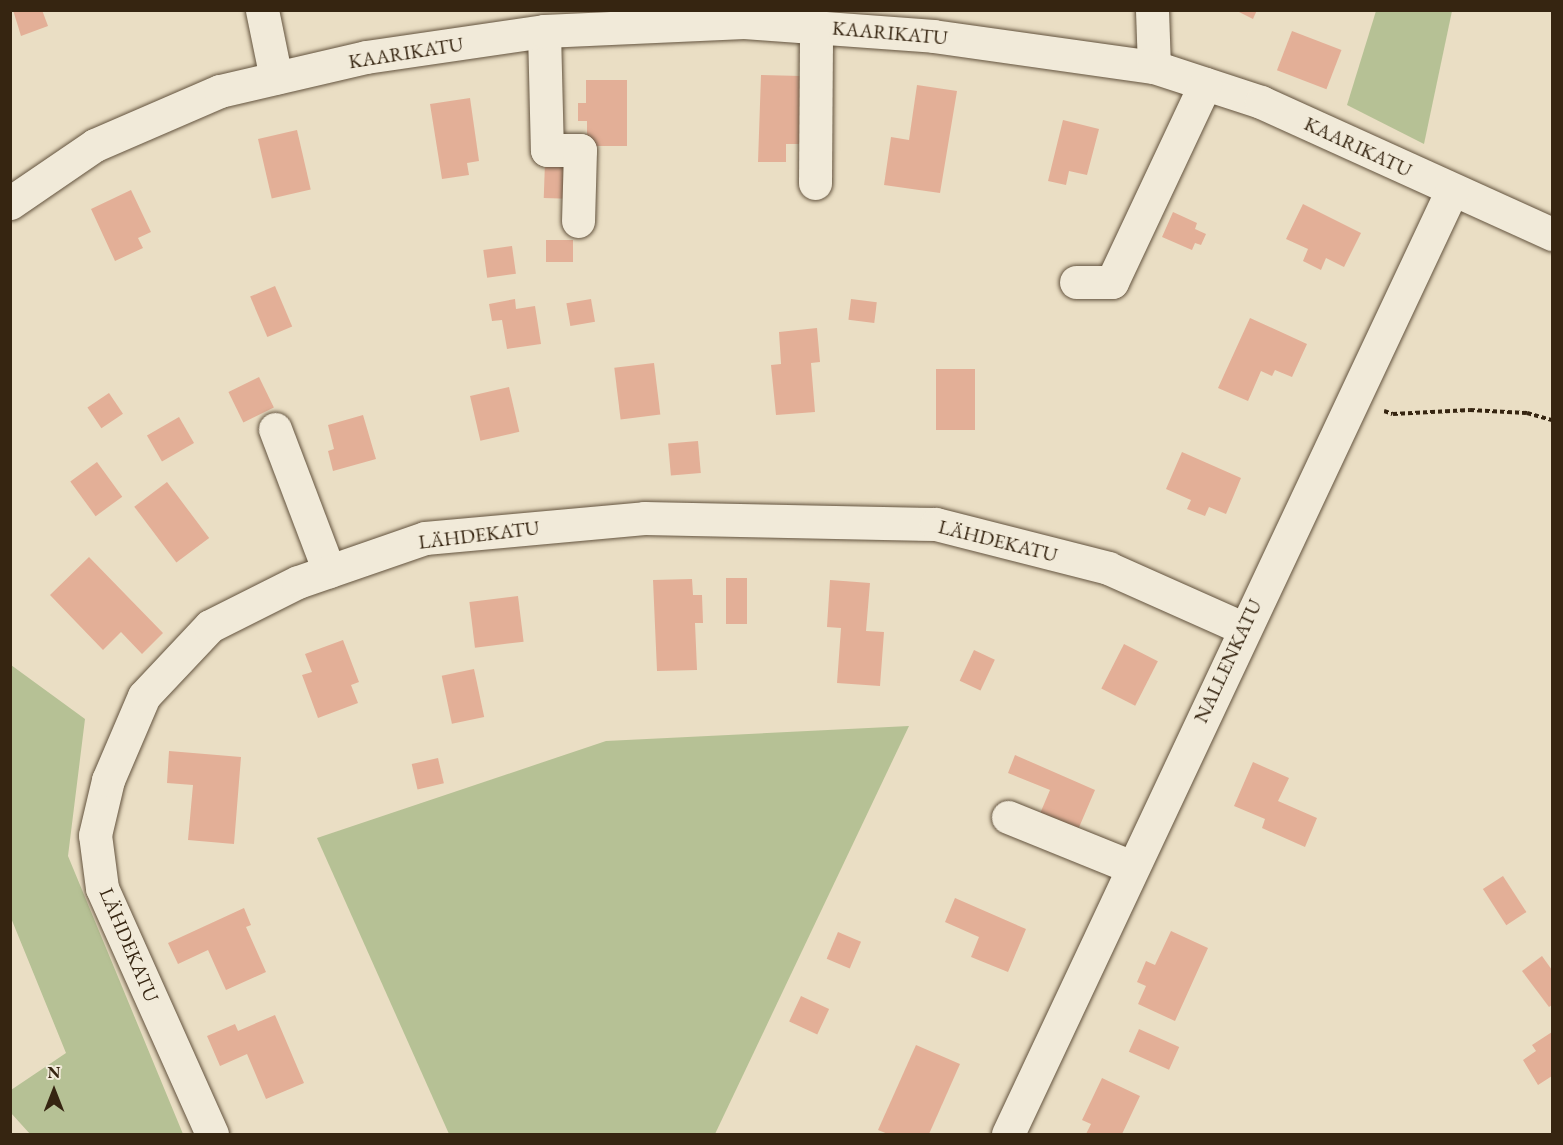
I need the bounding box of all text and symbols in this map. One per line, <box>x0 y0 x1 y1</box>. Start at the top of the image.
street label: KAARIKATU <box>831 16 949 50</box>
street label: KAARIKATU <box>347 32 465 74</box>
street label: KAARIKATU <box>1300 112 1416 182</box>
street label: LÄHDEKATU <box>936 515 1060 567</box>
street label: LÄHDEKATU <box>417 516 541 554</box>
street label: NALLENKATU <box>1189 595 1267 727</box>
street label: LÄHDEKATU <box>94 884 164 1006</box>
north arrow <box>24 1061 84 1121</box>
text: N <box>48 1062 60 1083</box>

